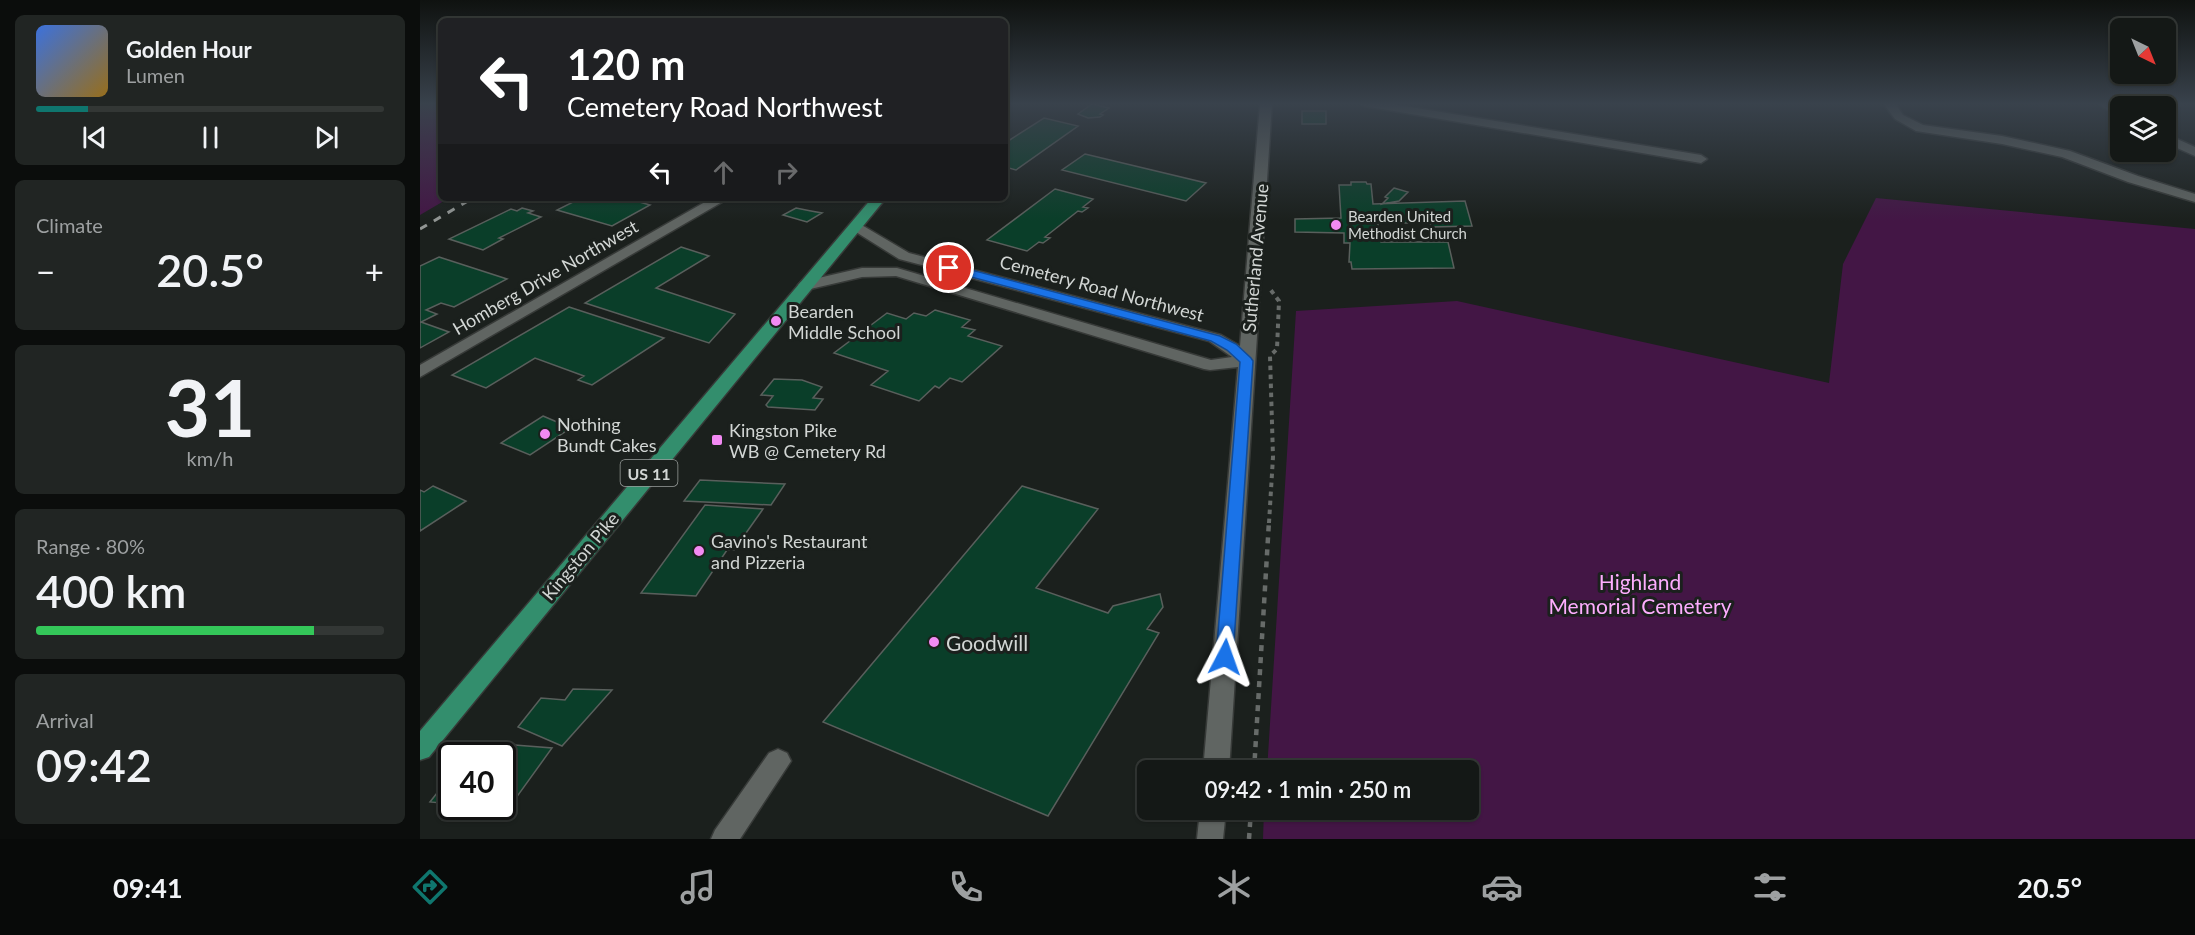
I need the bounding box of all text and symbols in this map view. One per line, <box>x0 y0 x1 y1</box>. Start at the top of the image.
north arrow <box>2110 18 2176 84</box>
map controls <box>2110 18 2176 162</box>
text: Golden Hour <box>126 36 252 63</box>
text: 120 m <box>567 39 685 89</box>
icon: left <box>468 42 546 120</box>
text: Lumen <box>126 63 185 87</box>
text: Cemetery Road Northwest <box>567 90 883 123</box>
button: layers <box>2110 96 2176 162</box>
icon: previous <box>78 121 111 154</box>
icon: pause <box>194 121 227 154</box>
icon: next <box>310 121 343 154</box>
icon: left <box>644 156 677 189</box>
icon: ahead <box>707 156 740 189</box>
icon: right <box>770 156 803 189</box>
street label: Sutherland Avenue <box>1238 183 1272 333</box>
place label: Bearden United Methodist Church <box>1348 207 1467 242</box>
text: Climate <box>36 213 103 237</box>
street label: Homberg Drive Northwest <box>448 215 642 339</box>
marker: Bearden United Methodist Church <box>1329 218 1343 232</box>
pin <box>923 242 974 293</box>
text: 20.5° <box>156 243 264 297</box>
street label: Cemetery Road Northwest <box>997 250 1207 326</box>
text: − <box>36 251 55 291</box>
text: + <box>365 251 384 291</box>
icon: arrive <box>932 251 965 284</box>
place label: Bearden Middle School <box>788 300 900 343</box>
marker: Bearden Middle School <box>769 314 783 328</box>
text: 31 <box>165 360 255 454</box>
place label: Nothing Bundt Cakes <box>557 413 657 456</box>
place label: Kingston Pike WB @ Cemetery Rd <box>729 419 886 462</box>
marker: Nothing Bundt Cakes <box>538 427 552 441</box>
marker: Kingston Pike WB @ Cemetery Rd <box>710 433 724 447</box>
text: km/h <box>187 446 233 470</box>
road number: US 11 <box>620 460 678 486</box>
street label: Kingston Pike <box>537 508 623 604</box>
place label: Gavino's Restaurant and Pizzeria <box>711 530 868 573</box>
text: Range · 80% <box>36 534 145 558</box>
marker: Gavino's Restaurant and Pizzeria <box>692 544 706 558</box>
text: 400 km <box>36 564 186 618</box>
park label: Highland Memorial Cemetery <box>1548 569 1732 618</box>
position arrow <box>1193 625 1257 689</box>
place label: Goodwill <box>946 630 1028 655</box>
marker: Goodwill <box>927 635 941 649</box>
text: Arrival <box>36 708 94 732</box>
text: 09:42 <box>36 738 152 792</box>
speed limit sign: 40 <box>438 742 516 820</box>
text: 09:42 · 1 min · 250 m <box>1205 776 1411 803</box>
icon: directions <box>409 866 451 908</box>
icon: music <box>677 866 719 908</box>
icon: phone <box>945 866 987 908</box>
icon: climate <box>1213 866 1255 908</box>
icon: car <box>1481 866 1523 908</box>
icon: filters <box>1749 866 1791 908</box>
text: 09:41 <box>113 871 183 904</box>
text: 20.5° <box>2017 871 2082 904</box>

